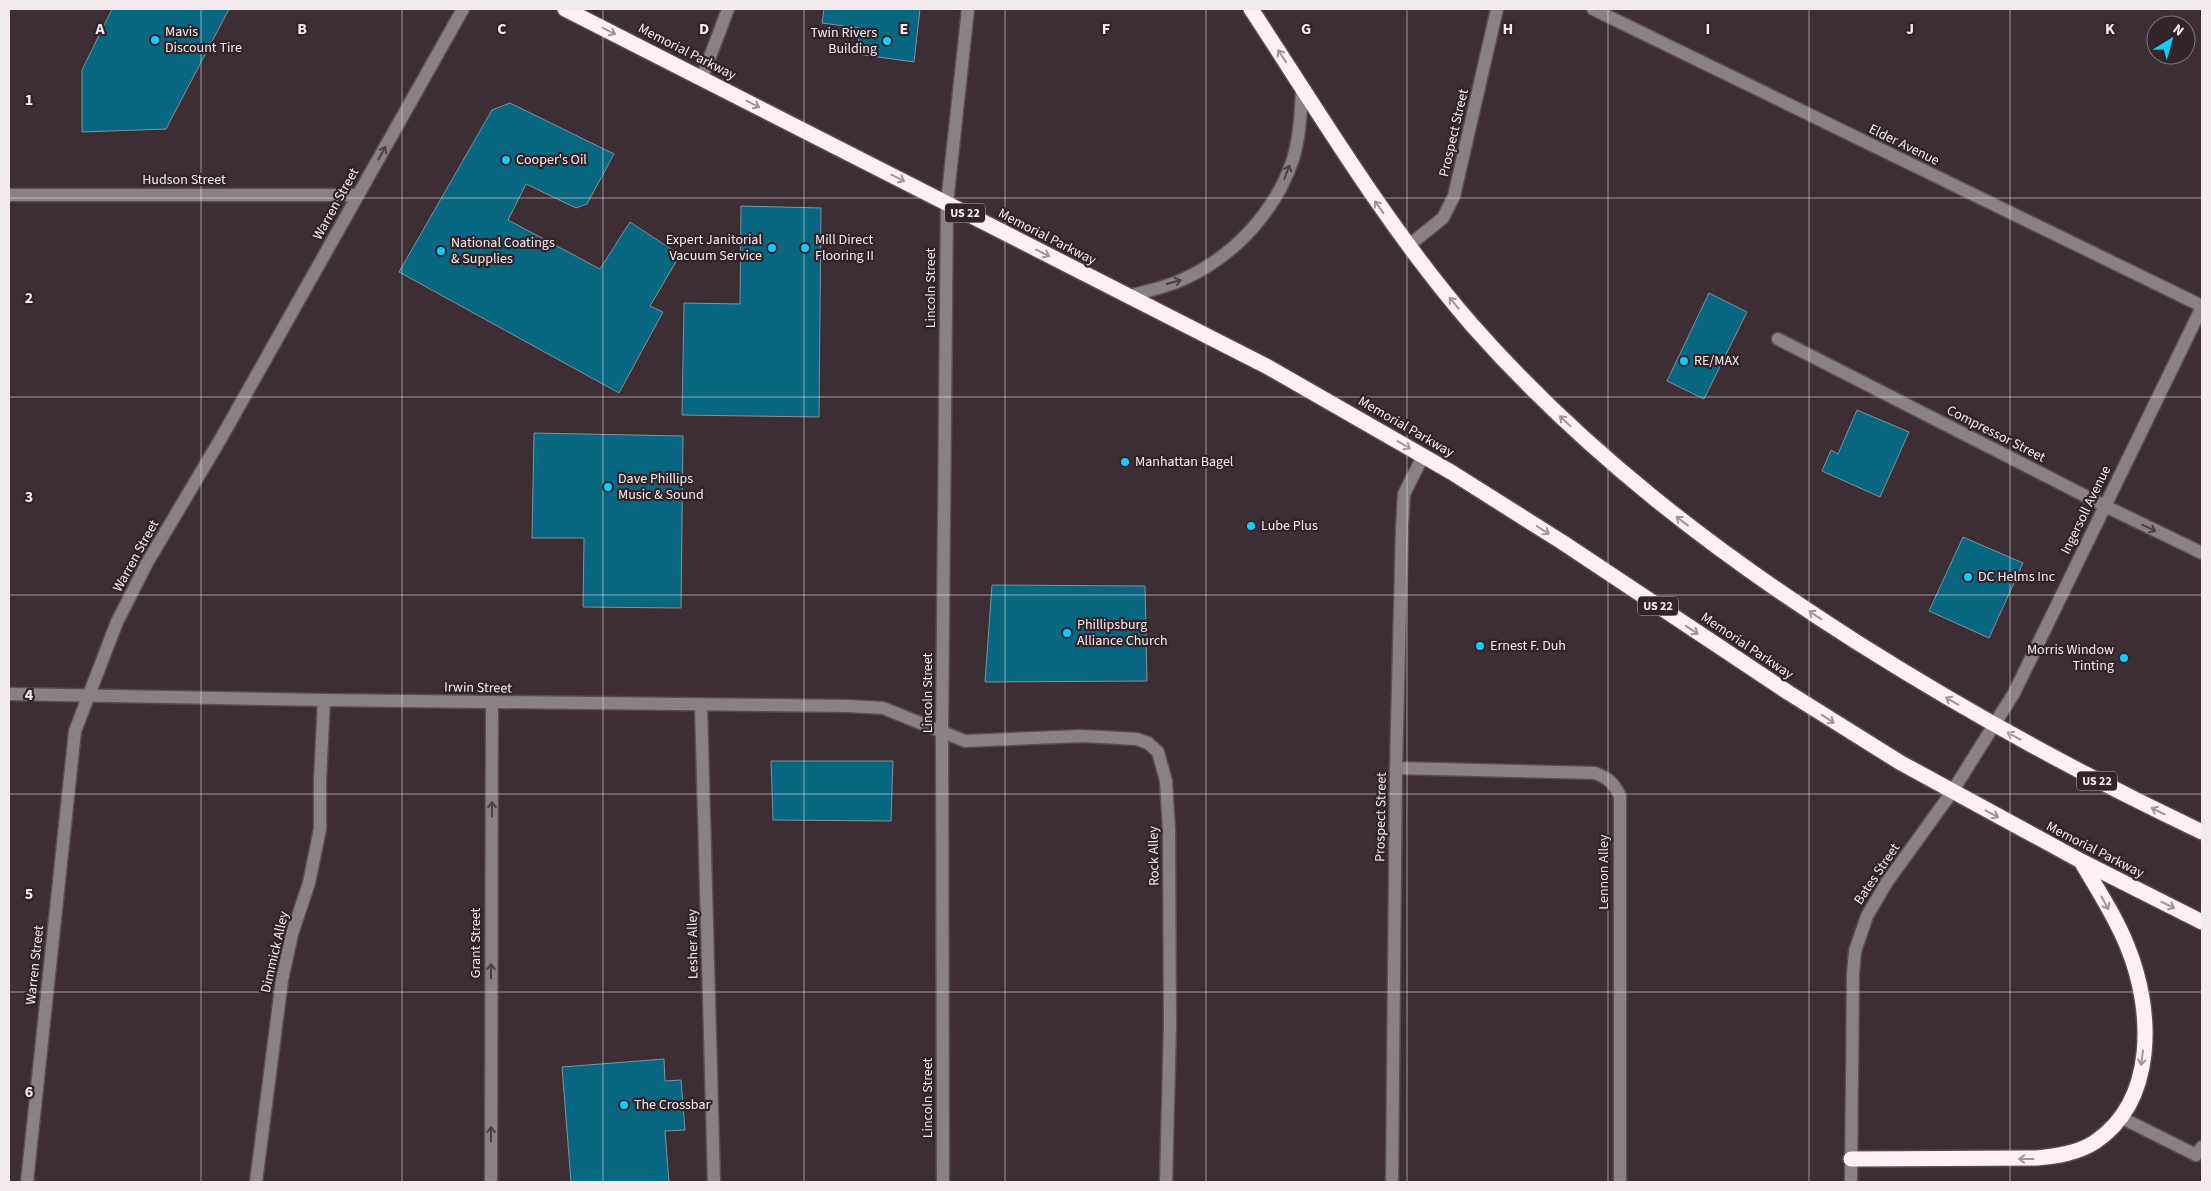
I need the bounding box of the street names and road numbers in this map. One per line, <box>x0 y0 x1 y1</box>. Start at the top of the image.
street label: Memorial Parkway <box>634 19 740 86</box>
street label: Prospect Street <box>1434 87 1474 179</box>
street label: Elder Avenue <box>1865 119 1943 171</box>
street label: Warren Street <box>308 164 364 244</box>
street label: Hudson Street <box>142 170 226 190</box>
road number: US 22 <box>945 204 985 222</box>
street label: Memorial Parkway <box>994 204 1100 271</box>
street label: Lincoln Street <box>921 247 941 328</box>
street label: Memorial Parkway <box>1354 391 1458 463</box>
street label: Compressor Street <box>1943 400 2049 468</box>
street label: Ingersoll Avenue <box>2056 462 2116 558</box>
street label: Warren Street <box>108 516 164 596</box>
road number: US 22 <box>1638 596 1678 616</box>
street label: Memorial Parkway <box>1697 608 1798 685</box>
street label: Lincoln Street <box>918 652 938 733</box>
street label: Irwin Street <box>444 677 512 699</box>
road number: US 22 <box>2077 771 2117 790</box>
street label: Prospect Street <box>1370 772 1392 862</box>
street label: Memorial Parkway <box>2042 817 2148 884</box>
street label: Rock Alley <box>1143 825 1165 886</box>
street label: Lennon Alley <box>1594 834 1614 910</box>
street label: Bates Street <box>1849 839 1905 909</box>
street label: Grant Street <box>466 907 486 978</box>
street label: Lesher Alley <box>682 908 704 979</box>
street label: Dimmick Alley <box>256 909 294 995</box>
street label: Warren Street <box>21 924 49 1006</box>
street label: Lincoln Street <box>918 1057 938 1138</box>

